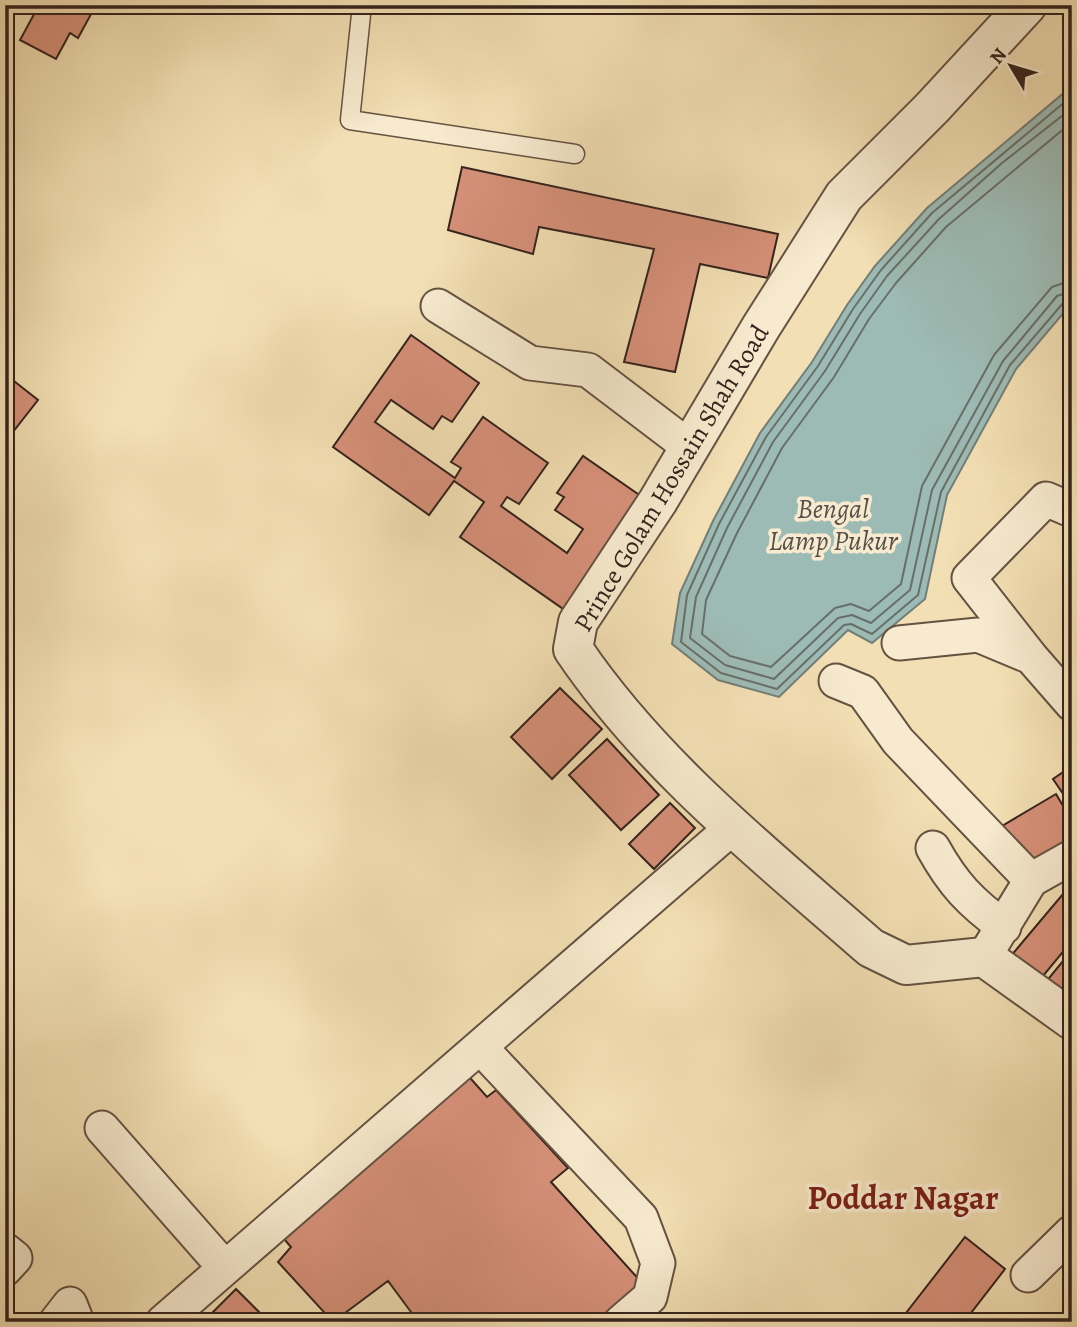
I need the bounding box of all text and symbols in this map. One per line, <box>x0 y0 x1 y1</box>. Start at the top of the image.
north arrow <box>976 32 1046 102</box>
text: N <box>984 43 1013 70</box>
street label: Prince Golam Hossain Shah Road <box>566 318 777 638</box>
water label: Bengal Lamp Pukur <box>768 490 899 560</box>
district label: Poddar Nagar <box>807 1175 999 1220</box>

